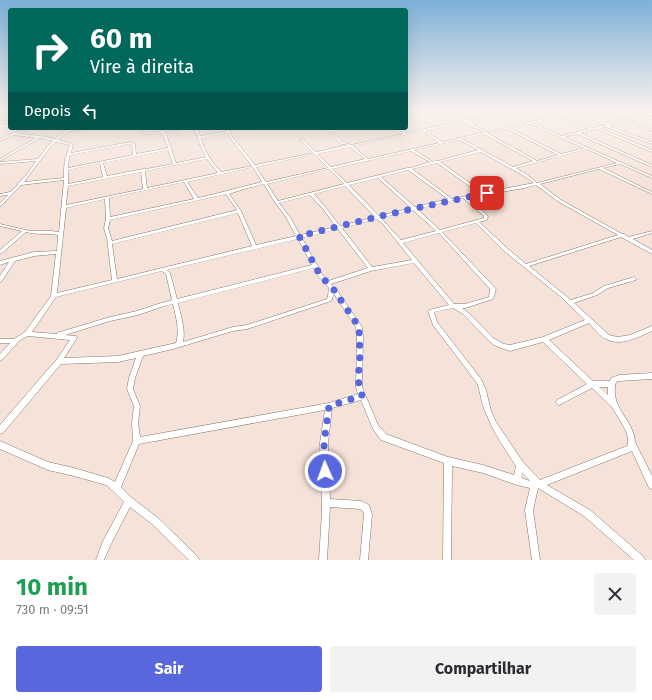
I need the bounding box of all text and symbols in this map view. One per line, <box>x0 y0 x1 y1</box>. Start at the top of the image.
text: 60 m <box>90 22 152 55</box>
icon: right <box>24 24 76 76</box>
text: Vire à direita <box>90 56 194 78</box>
icon: left <box>79 100 101 122</box>
text: Depois <box>24 102 71 120</box>
pin <box>470 176 504 210</box>
icon: arrive <box>476 182 498 204</box>
position arrow <box>304 450 346 492</box>
text: 10 min <box>16 573 88 601</box>
button: close <box>594 573 636 615</box>
text: 730 m · 09:51 <box>16 602 89 617</box>
button: Sair <box>16 646 322 692</box>
button: Compartilhar <box>330 646 636 692</box>

